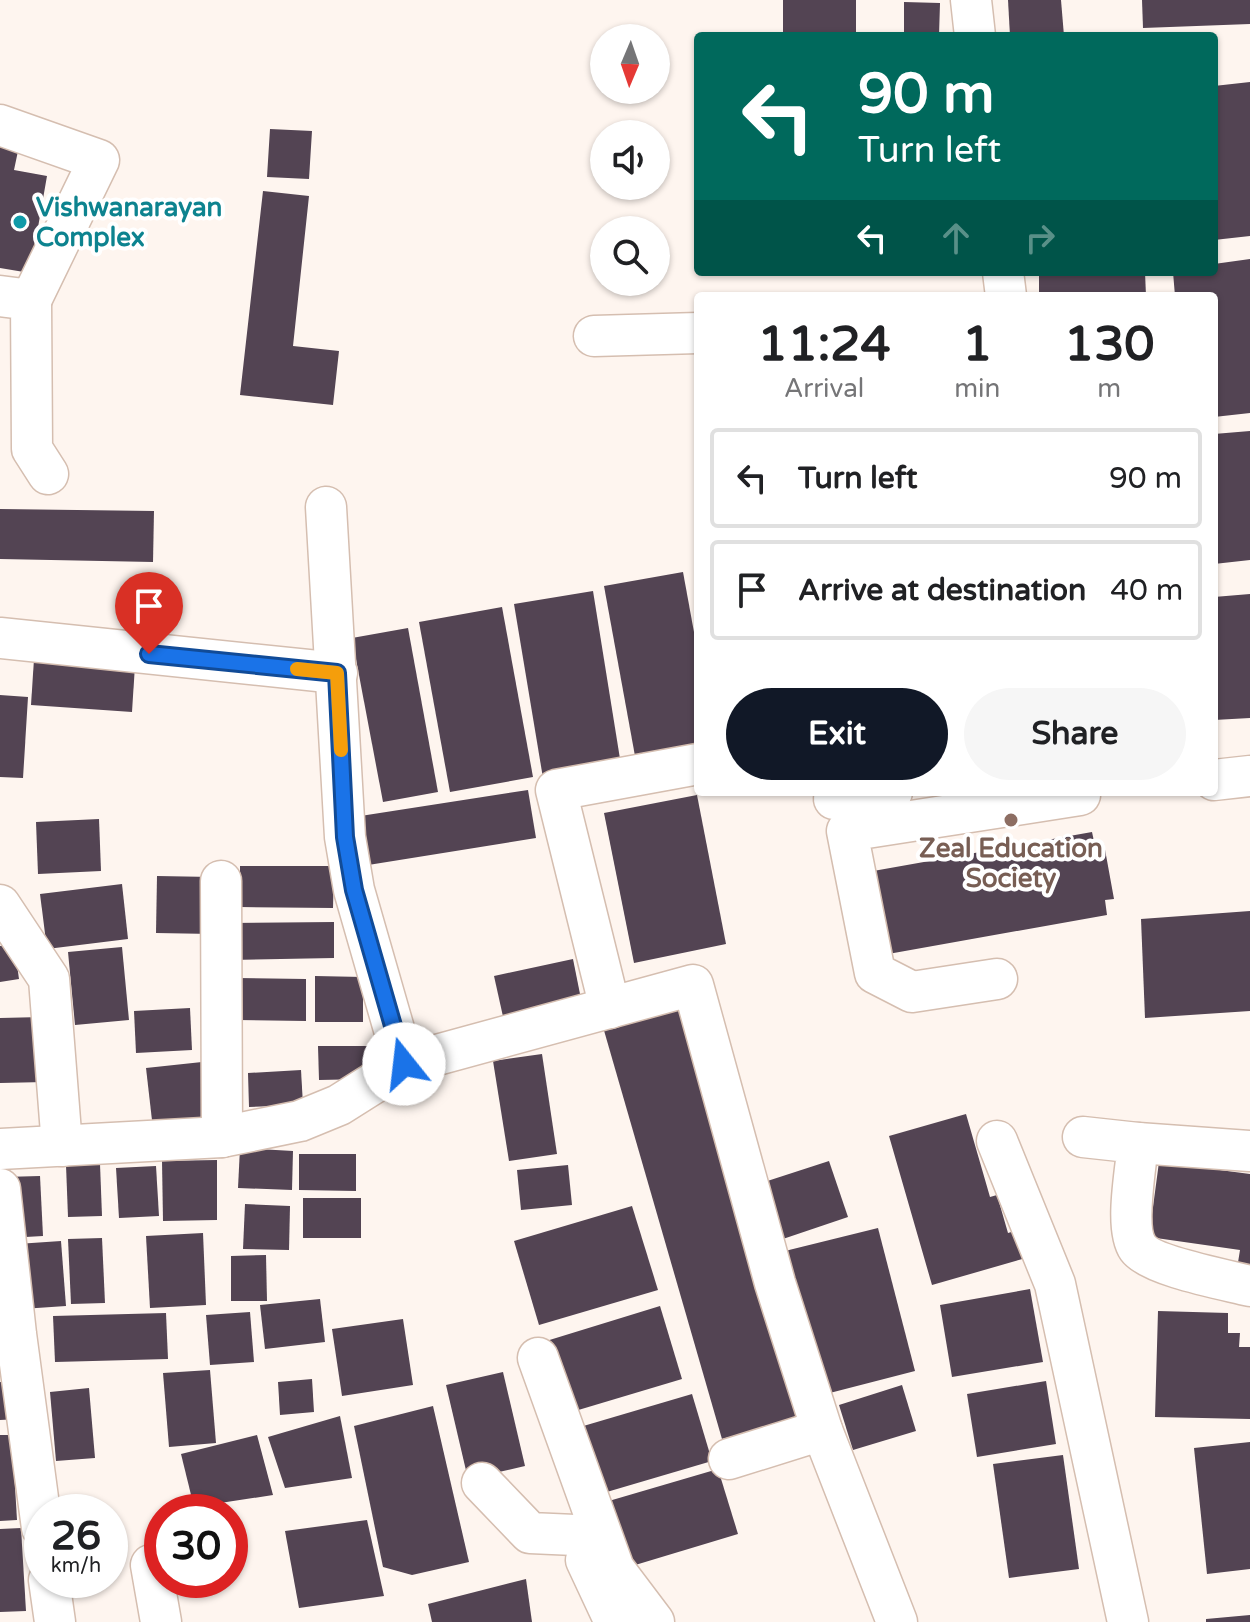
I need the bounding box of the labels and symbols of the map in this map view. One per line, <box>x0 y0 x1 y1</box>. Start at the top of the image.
north arrow <box>590 24 670 104</box>
place label: Vishwanarayan Complex <box>36 192 222 253</box>
marker: Vishwanarayan Complex <box>11 213 29 231</box>
pin <box>115 572 183 654</box>
marker: Zeal Education Society <box>1002 811 1020 829</box>
place label: Zeal Education Society <box>919 833 1103 894</box>
position arrow <box>362 1022 446 1106</box>
speed limit sign: 30 <box>144 1494 248 1598</box>

